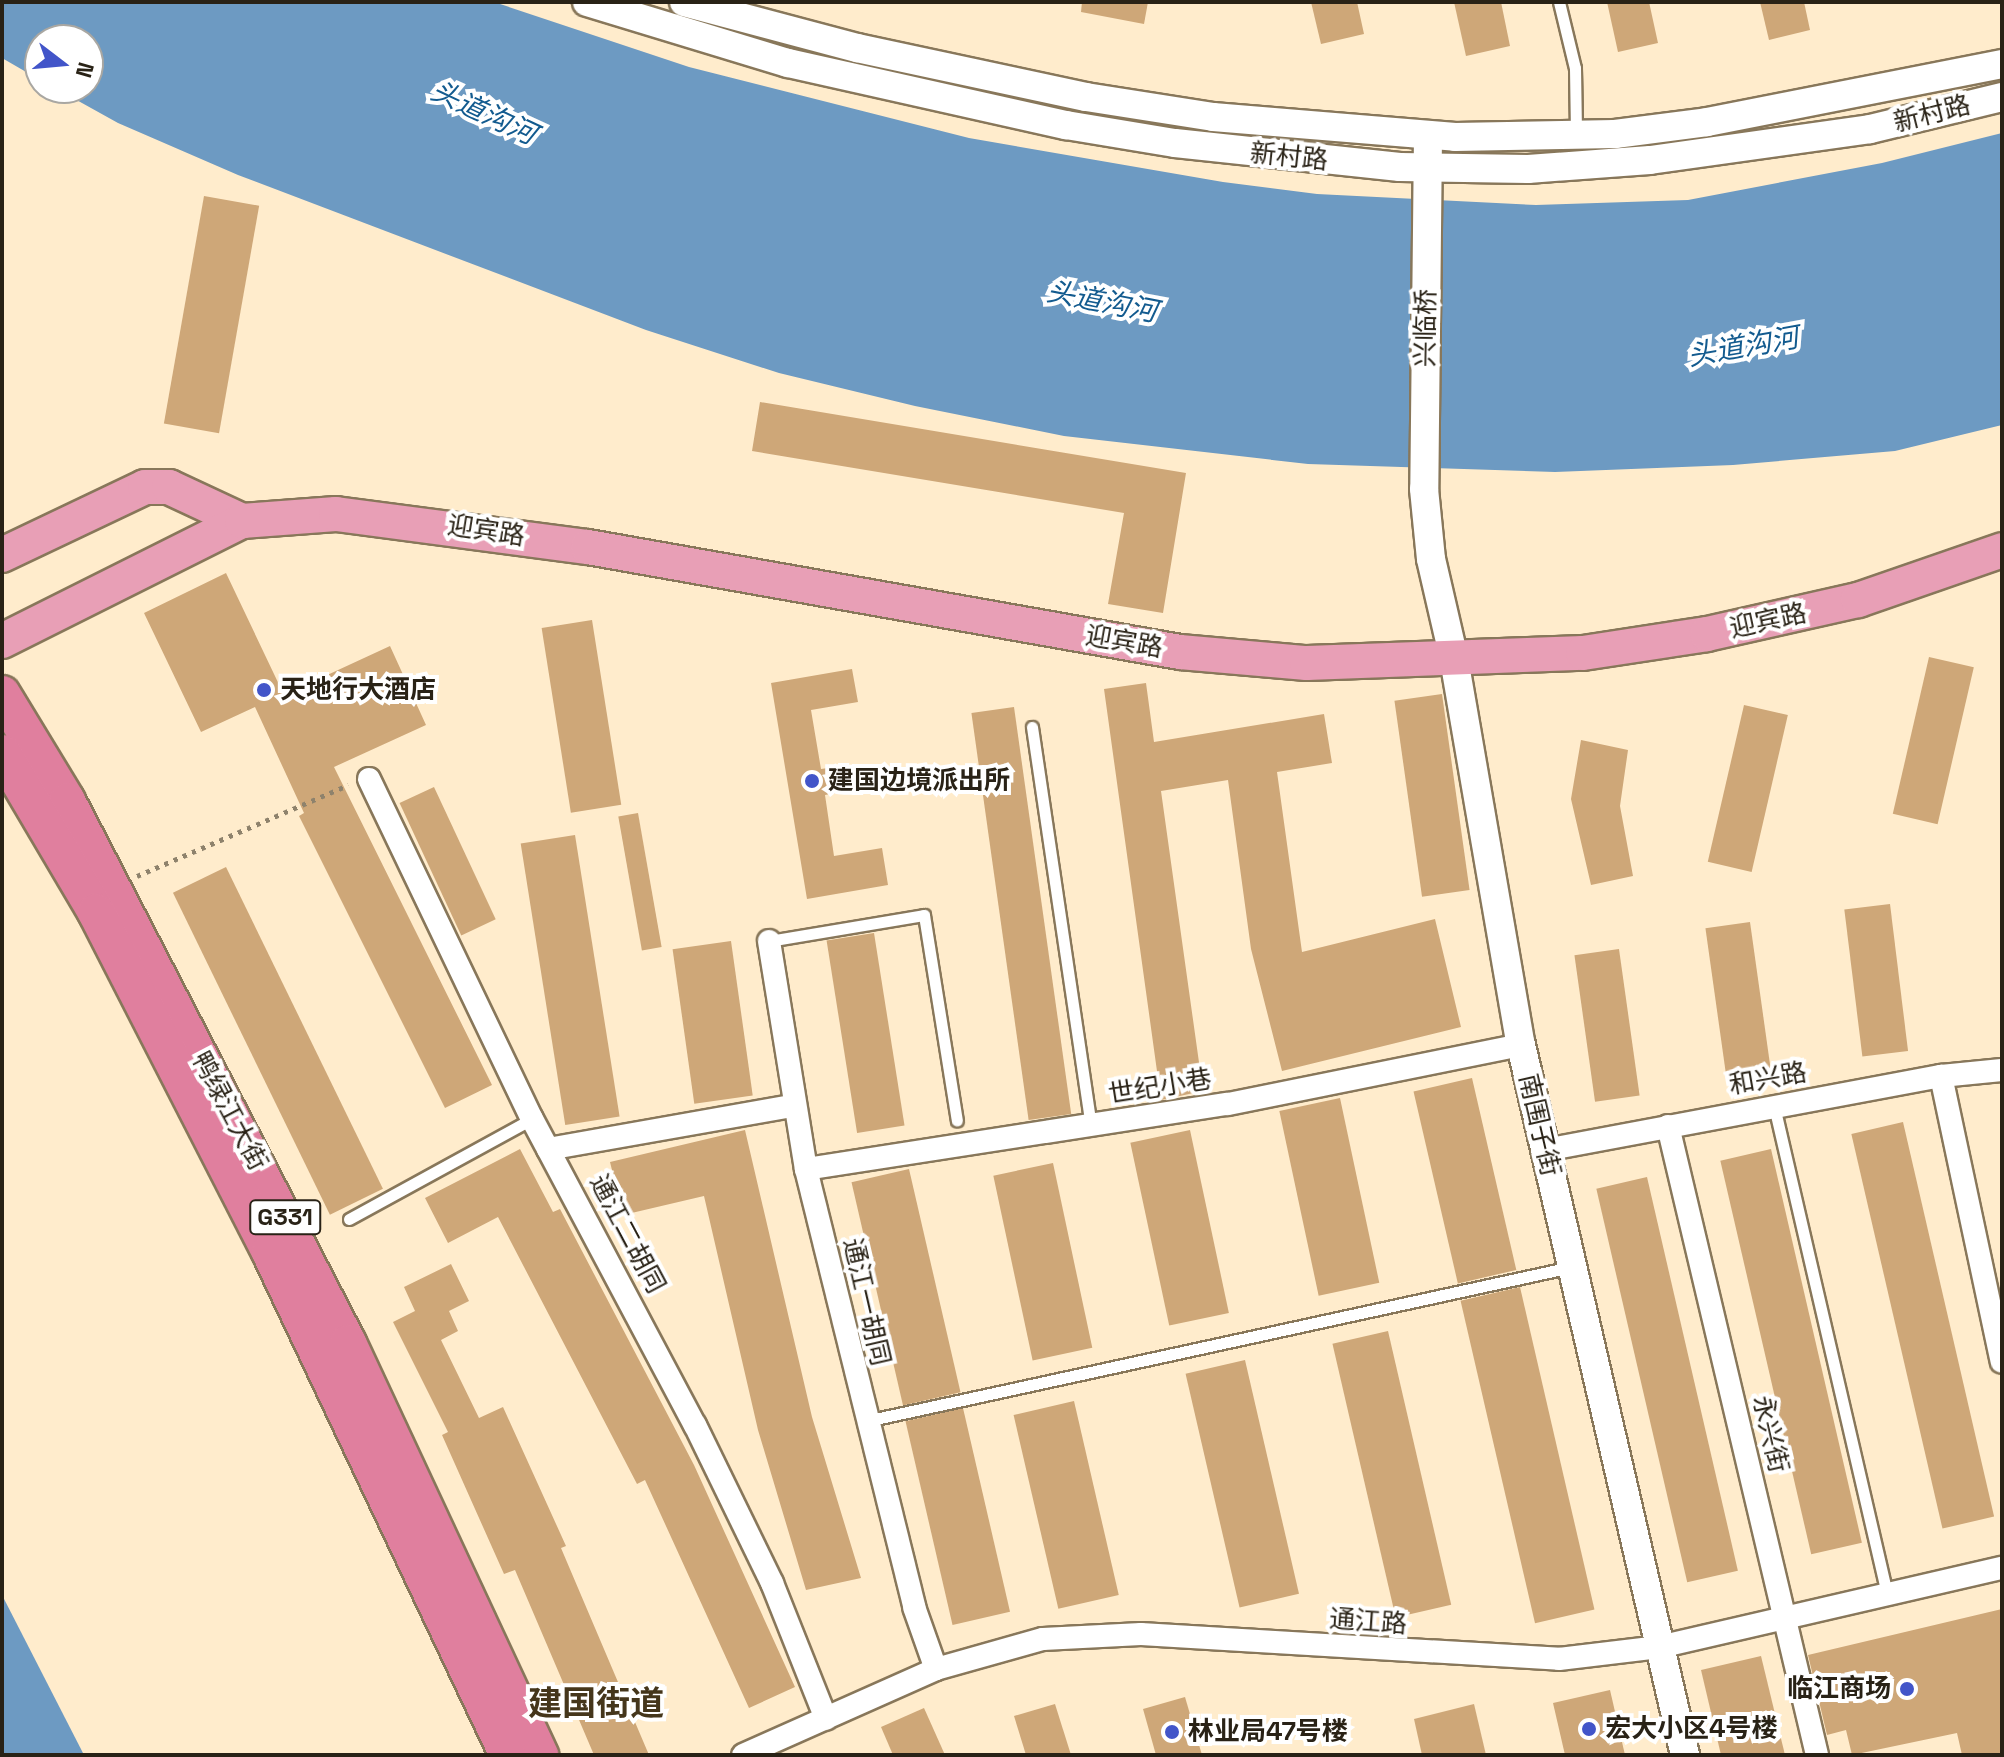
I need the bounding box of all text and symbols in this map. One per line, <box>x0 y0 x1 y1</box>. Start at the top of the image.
north arrow <box>24 24 104 104</box>
text: N <box>70 59 101 81</box>
water label: 头道沟河 <box>426 73 542 151</box>
street label: 新村路 <box>1890 89 1974 139</box>
street label: 新村路 <box>1249 137 1329 177</box>
water label: 头道沟河 <box>1044 274 1160 328</box>
street label: 兴临桥 <box>1410 289 1442 367</box>
water label: 头道沟河 <box>1685 320 1801 372</box>
street label: 迎宾路 <box>445 509 527 553</box>
street label: 迎宾路 <box>1727 598 1809 644</box>
street label: 迎宾路 <box>1083 620 1165 664</box>
place label: 天地行大酒店 <box>280 674 436 706</box>
marker: 天地行大酒店 <box>255 681 273 699</box>
place label: 建国边境派出所 <box>828 765 1010 797</box>
marker: 建国边境派出所 <box>803 772 821 790</box>
street label: 鸭绿江大街 <box>185 1046 273 1176</box>
street label: 和兴路 <box>1727 1057 1809 1101</box>
street label: 世纪小巷 <box>1106 1063 1214 1111</box>
street label: 南围子街 <box>1512 1071 1566 1179</box>
street label: 通江二胡同 <box>583 1169 671 1299</box>
road number: G331 <box>249 1197 321 1237</box>
street label: 通江一胡同 <box>836 1235 896 1369</box>
street label: 永兴街 <box>1746 1392 1794 1476</box>
street label: 通江路 <box>1328 1604 1408 1640</box>
place label: 临江商场 <box>1787 1673 1891 1705</box>
marker: 临江商场 <box>1898 1680 1916 1698</box>
district label: 建国街道 <box>528 1684 664 1724</box>
place label: 宏大小区4号楼 <box>1605 1713 1778 1745</box>
place label: 林业局47号楼 <box>1188 1716 1348 1748</box>
marker: 宏大小区4号楼 <box>1580 1720 1598 1738</box>
marker: 林业局47号楼 <box>1163 1723 1181 1741</box>

